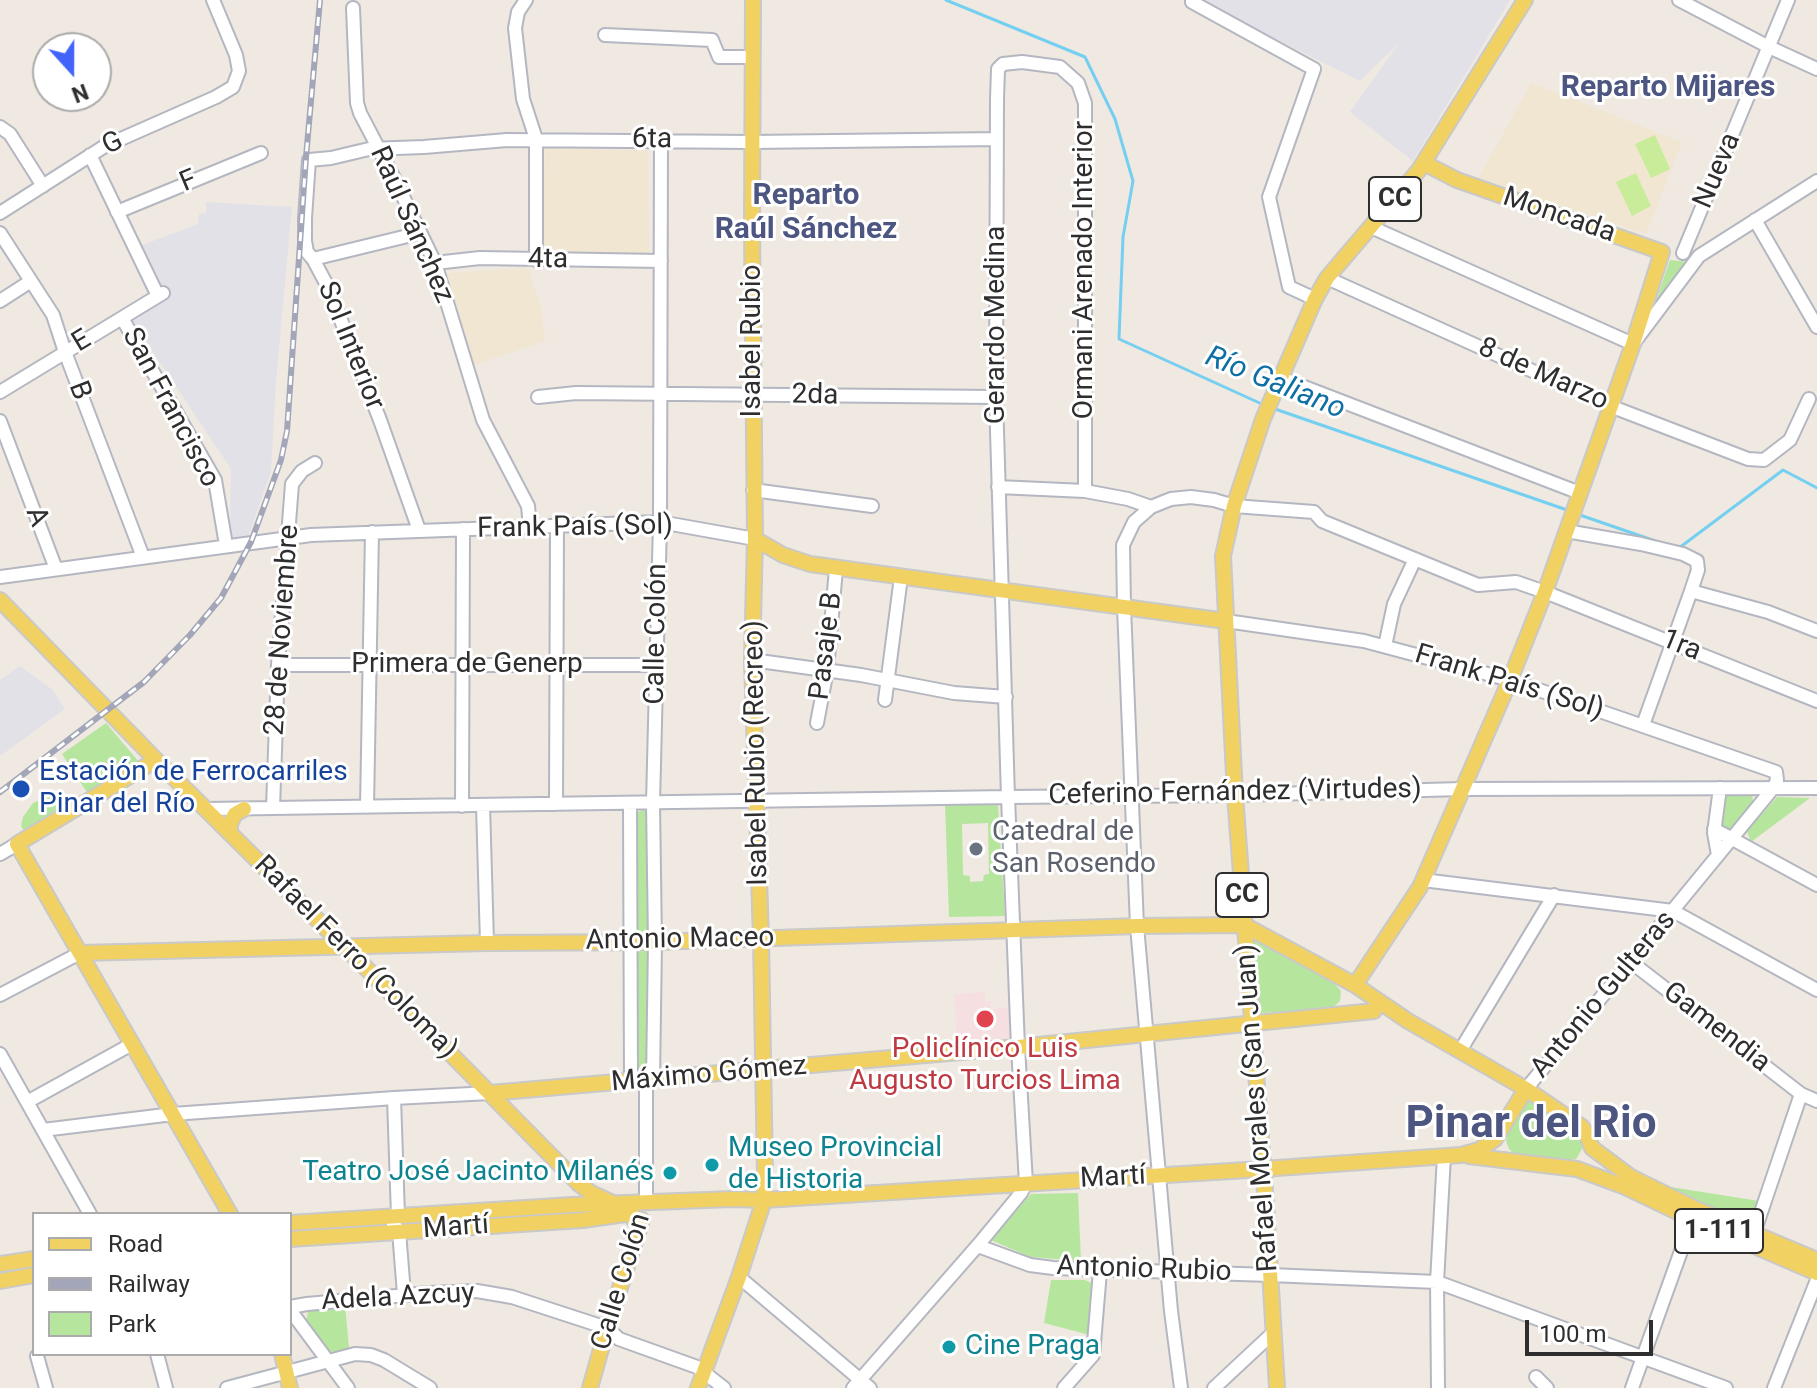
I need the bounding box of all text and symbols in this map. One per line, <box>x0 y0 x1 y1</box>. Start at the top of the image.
north arrow <box>32 32 112 112</box>
district label: Reparto Mijares <box>1561 70 1775 106</box>
text: N <box>68 79 92 107</box>
street label: Ormani Arenado Interior <box>1068 121 1102 419</box>
street label: 6ta <box>632 123 672 157</box>
street label: G <box>97 125 129 163</box>
street label: Nueva <box>1687 128 1749 214</box>
street label: Raúl Sánchez <box>362 142 460 308</box>
street label: F <box>175 164 203 200</box>
road number: CC <box>1369 177 1421 221</box>
district label: Reparto Raúl Sánchez <box>715 178 897 248</box>
street label: Moncada <box>1498 181 1620 251</box>
street label: Gerardo Medina <box>980 226 1014 424</box>
street label: 4ta <box>528 243 568 277</box>
street label: Isabel Rubio <box>736 265 770 417</box>
street label: Sol Interior <box>309 277 391 415</box>
street label: San Francisco <box>114 323 226 493</box>
street label: E <box>67 324 97 360</box>
street label: 8 de Marzo <box>1473 331 1613 419</box>
water label: Río Galiano <box>1200 340 1350 428</box>
street label: B <box>60 377 98 405</box>
street label: 2da <box>791 379 839 413</box>
street label: A <box>17 502 55 532</box>
street label: Frank País (Sol) <box>477 509 673 547</box>
street label: 28 de Noviembre <box>259 523 307 737</box>
street label: Calle Colón <box>639 563 675 705</box>
street label: Pasaje B <box>804 590 850 702</box>
street label: Isabel Rubio (Recreo) <box>738 620 776 886</box>
street label: 1ra <box>1656 623 1706 669</box>
street label: Frank País (Sol) <box>1411 638 1607 728</box>
street label: Primera de Generp <box>351 648 583 682</box>
place label: Estación de Ferrocarriles Pinar del Río <box>39 756 348 822</box>
street label: Ceferino Fernández (Virtudes) <box>1048 773 1422 813</box>
marker: Estación de Ferrocarriles Pinar del Río <box>10 778 32 800</box>
place label: Catedral de San Rosendo <box>992 816 1156 882</box>
marker: Catedral de San Rosendo <box>967 840 985 858</box>
street label: Rafael Ferro (Coloma) <box>246 849 464 1067</box>
road number: CC <box>1216 873 1268 917</box>
street label: Antonio Gulteras <box>1524 905 1684 1085</box>
street label: Antonio Maceo <box>585 922 775 958</box>
street label: Rafael Morales (San Juan) <box>1230 943 1286 1273</box>
street label: Gamendia <box>1656 976 1776 1080</box>
marker: Policlínico Luis Augusto Turcios Lima <box>974 1008 996 1030</box>
place label: Policlínico Luis Augusto Turcios Lima <box>849 1033 1121 1099</box>
street label: Máximo Gómez <box>610 1050 808 1100</box>
district label: Pinar del Rio <box>1405 1100 1657 1152</box>
place label: Museo Provincial de Historia <box>728 1132 942 1198</box>
place label: Teatro José Jacinto Milanés <box>302 1156 654 1190</box>
marker: Museo Provincial de Historia <box>703 1156 721 1174</box>
street label: Martí <box>1079 1159 1147 1197</box>
marker: Teatro José Jacinto Milanés <box>661 1164 679 1182</box>
street label: Martí <box>422 1209 490 1247</box>
road number: 1-111 <box>1675 1209 1763 1253</box>
street label: Calle Colón <box>585 1210 659 1354</box>
legend <box>32 1212 292 1356</box>
text: Road <box>108 1230 163 1258</box>
street label: Antonio Rubio <box>1056 1250 1232 1290</box>
text: Railway <box>108 1270 190 1298</box>
street label: Adela Azcuy <box>321 1277 475 1319</box>
scale bar <box>1529 1304 1657 1354</box>
text: Park <box>108 1310 156 1338</box>
text: 100 m <box>1539 1320 1606 1348</box>
place label: Cine Praga <box>965 1330 1100 1364</box>
marker: Cine Praga <box>940 1338 958 1356</box>

